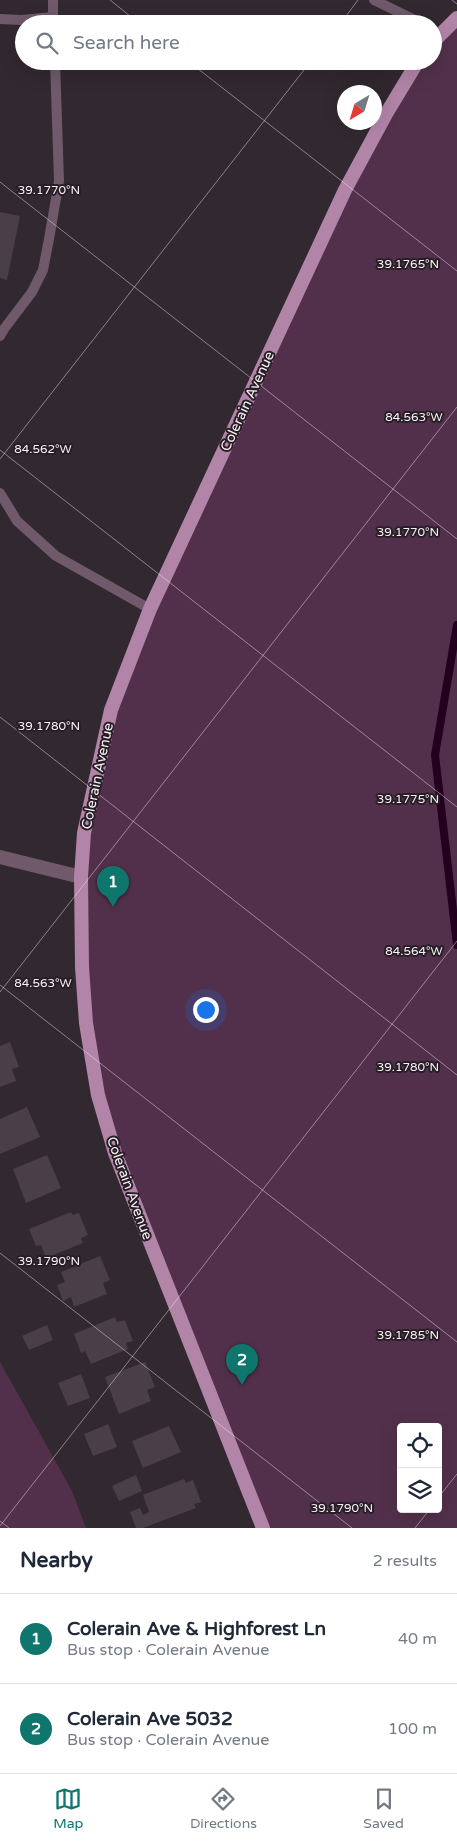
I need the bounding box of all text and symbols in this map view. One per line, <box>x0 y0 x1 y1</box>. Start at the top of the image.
search box <box>15 15 442 70</box>
icon: search <box>33 29 61 57</box>
text: Search here <box>73 32 180 54</box>
north arrow <box>337 85 382 130</box>
text: 39.1770°N <box>18 183 80 197</box>
text: 39.1765°N <box>377 257 439 271</box>
street label: Colerain Avenue <box>217 348 278 454</box>
text: 84.563°W <box>385 410 443 424</box>
text: 84.562°W <box>14 442 72 456</box>
text: 39.1770°N <box>377 525 439 539</box>
text: 39.1780°N <box>18 719 80 733</box>
street label: Colerain Avenue <box>78 721 117 831</box>
text: 39.1775°N <box>377 792 439 806</box>
pin: 1 <box>97 866 129 907</box>
text: 84.564°W <box>385 944 443 958</box>
text: 84.563°W <box>14 976 72 990</box>
your location <box>193 997 219 1023</box>
text: 39.1780°N <box>377 1060 439 1074</box>
street label: Colerain Avenue <box>103 1134 156 1242</box>
text: 39.1790°N <box>18 1254 80 1268</box>
text: 39.1785°N <box>377 1328 439 1342</box>
pin: 2 <box>226 1344 258 1385</box>
map controls <box>397 1423 442 1513</box>
button: locate <box>397 1423 442 1468</box>
button: layers <box>397 1468 442 1513</box>
text: 39.1790°N <box>311 1501 373 1515</box>
text: Nearby <box>20 1548 93 1573</box>
text: 2 results <box>373 1551 437 1571</box>
text: Colerain Ave & Highforest Ln <box>67 1618 326 1640</box>
text: 1 <box>31 1629 41 1649</box>
text: 40 m <box>398 1629 437 1649</box>
text: Bus stop · Colerain Avenue <box>67 1640 269 1660</box>
text: Colerain Ave 5032 <box>67 1708 233 1730</box>
text: 2 <box>31 1719 41 1739</box>
text: 100 m <box>388 1719 437 1739</box>
text: Bus stop · Colerain Avenue <box>67 1730 269 1750</box>
tab: Map <box>53 1785 83 1832</box>
tab: Directions <box>190 1785 257 1832</box>
tab: Saved <box>363 1785 404 1832</box>

